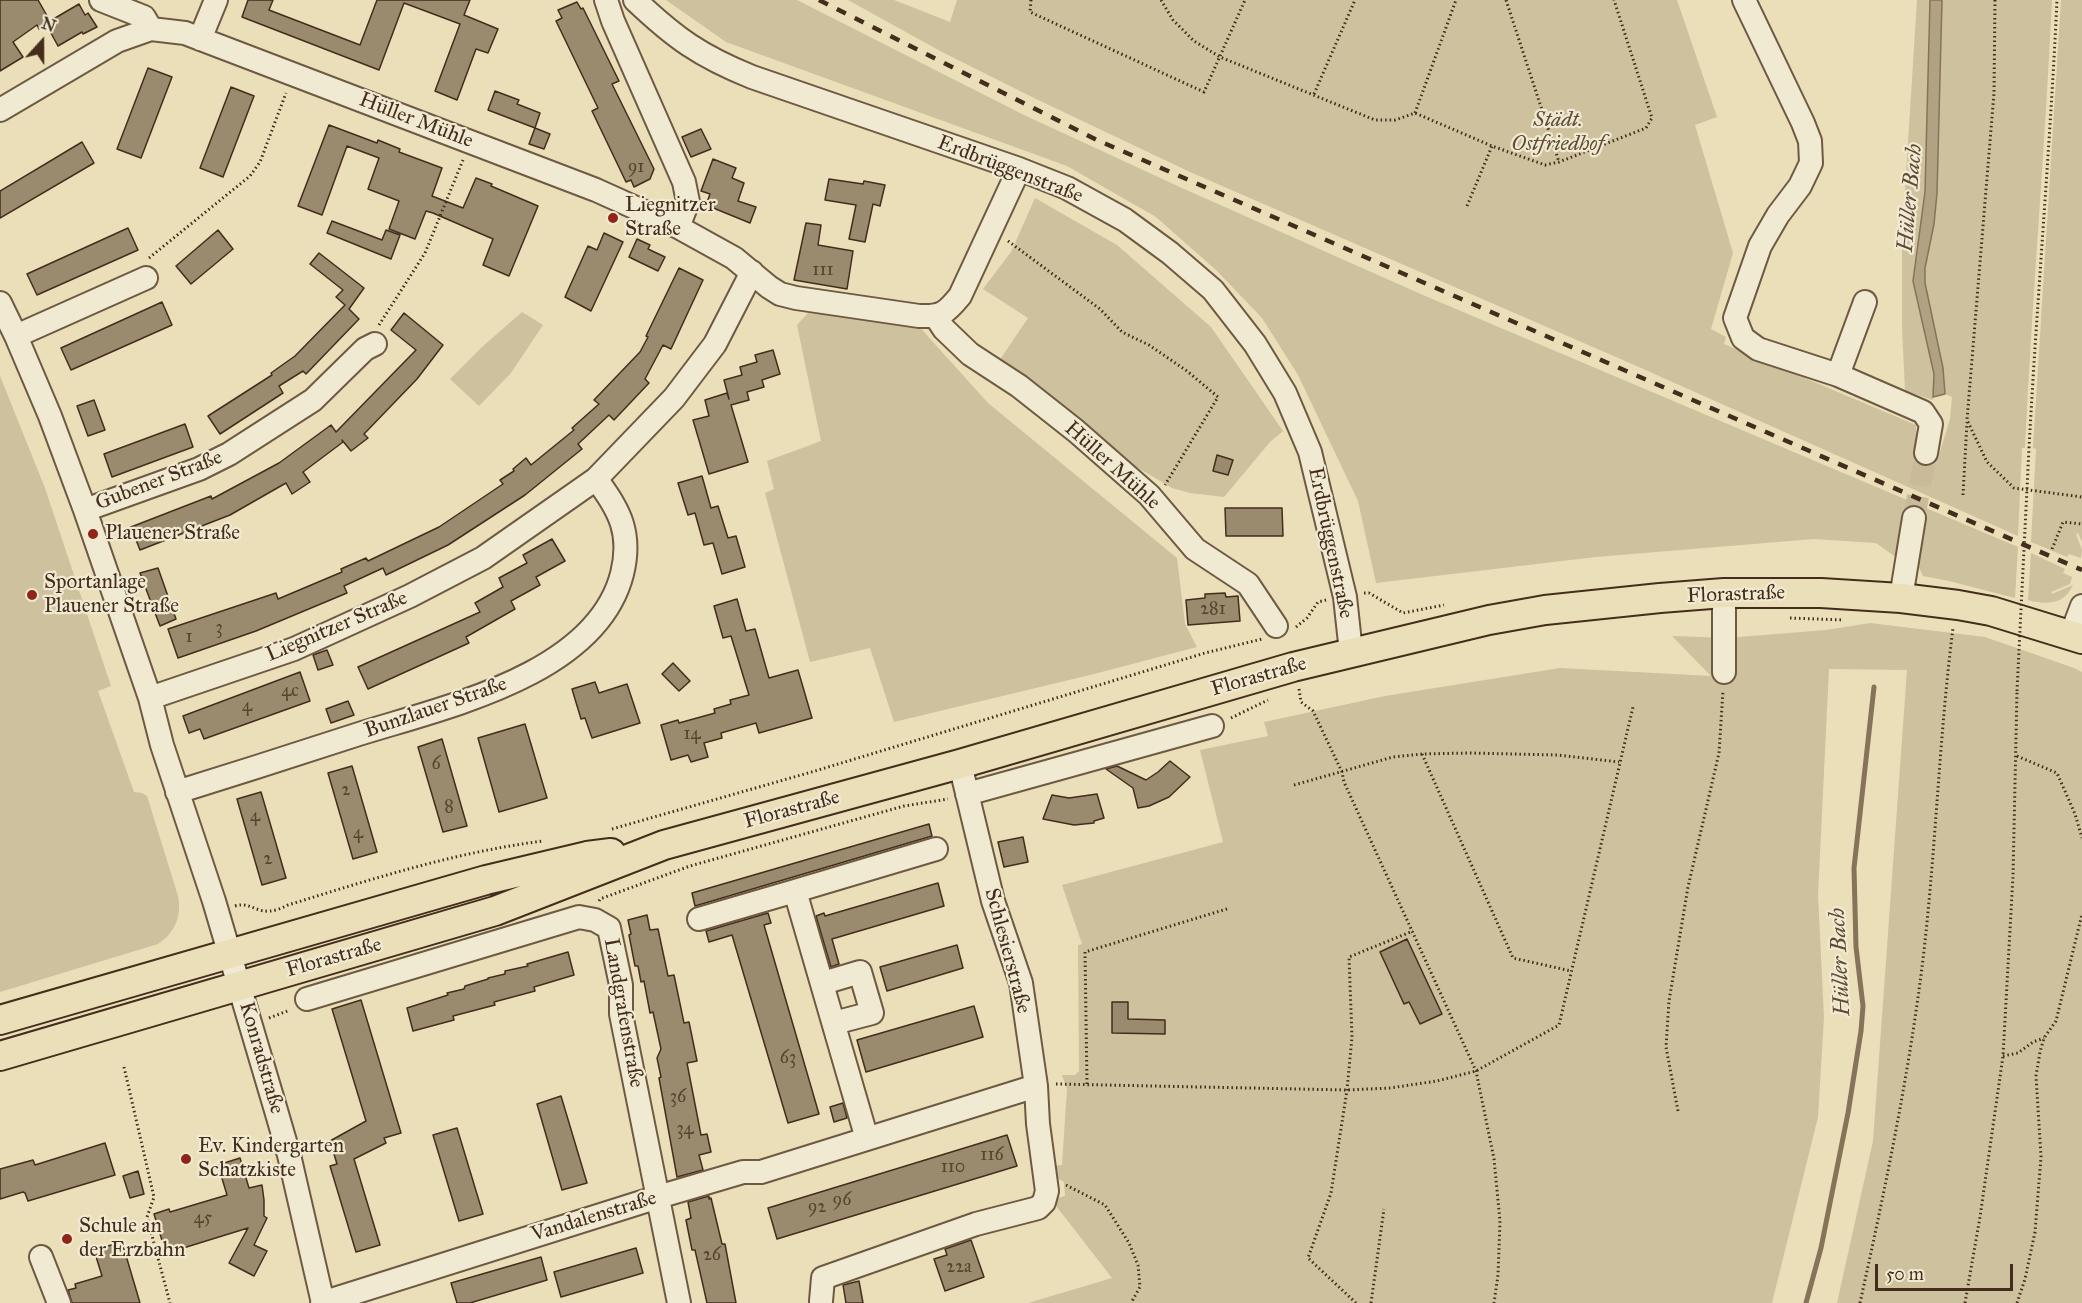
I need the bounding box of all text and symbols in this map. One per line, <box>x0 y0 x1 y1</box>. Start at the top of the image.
north arrow <box>12 12 72 72</box>
text: N <box>39 13 58 36</box>
street label: Hüller Mühle <box>355 88 477 154</box>
park label: Städt. Ostfriedhof <box>1512 108 1604 158</box>
street label: Erdbrüggenstraße <box>934 131 1086 209</box>
water label: Hüller Bach <box>1893 143 1929 253</box>
house number: 91 <box>628 157 644 179</box>
place label: Liegnitzer Straße <box>625 193 716 243</box>
marker: Liegnitzer Straße <box>606 211 620 225</box>
house number: 111 <box>812 260 834 282</box>
street label: Hüller Mühle <box>1059 416 1165 516</box>
street label: Gubener Straße <box>92 445 226 517</box>
street label: Erdbrüggenstraße <box>1302 465 1358 621</box>
place label: Plauener Straße <box>105 521 240 547</box>
marker: Plauener Straße <box>86 527 100 541</box>
place label: Sportanlage Plauener Straße <box>44 570 179 620</box>
street label: Florastraße <box>1686 581 1786 609</box>
street label: Liegnitzer Straße <box>263 586 411 668</box>
marker: Sportanlage Plauener Straße <box>25 588 39 602</box>
house number: 281 <box>1200 599 1226 621</box>
house number: 3 <box>215 618 223 640</box>
house number: 1 <box>185 627 193 649</box>
street label: Florastraße <box>1208 651 1310 703</box>
street label: Bunzlauer Straße <box>362 672 510 744</box>
house number: 4c <box>281 681 299 703</box>
house number: 4 <box>242 696 252 718</box>
house number: 14 <box>683 724 701 746</box>
house number: 6 <box>431 754 441 776</box>
house number: 2 <box>342 780 350 802</box>
street label: Florastraße <box>741 785 843 835</box>
house number: 8 <box>444 797 454 819</box>
house number: 4 <box>250 806 260 828</box>
house number: 4 <box>353 823 363 845</box>
house number: 2 <box>264 849 272 871</box>
street label: Schlesierstraße <box>978 886 1036 1016</box>
water label: Hüller Bach <box>1825 907 1857 1017</box>
street label: Florastraße <box>283 932 385 984</box>
street label: Landgrafenstraße <box>597 936 649 1090</box>
street label: Konradstraße <box>233 999 289 1117</box>
house number: 63 <box>780 1048 796 1070</box>
house number: 36 <box>670 1087 686 1109</box>
house number: 34 <box>676 1119 694 1141</box>
place label: Ev. Kindergarten Schatzkiste <box>198 1134 344 1184</box>
house number: 116 <box>980 1145 1004 1167</box>
marker: Ev. Kindergarten Schatzkiste <box>179 1152 193 1166</box>
house number: 110 <box>941 1157 965 1179</box>
street label: Vandalenstraße <box>528 1186 660 1248</box>
house number: 96 <box>833 1190 851 1212</box>
house number: 92 <box>808 1197 826 1219</box>
house number: 45 <box>194 1208 212 1230</box>
place label: Schule an der Erzbahn <box>79 1214 185 1264</box>
marker: Schule an der Erzbahn <box>60 1232 74 1246</box>
house number: 26 <box>703 1245 721 1267</box>
scale bar <box>1878 1252 2016 1290</box>
house number: 22a <box>946 1257 972 1279</box>
text: 50 m <box>1886 1263 1924 1285</box>

